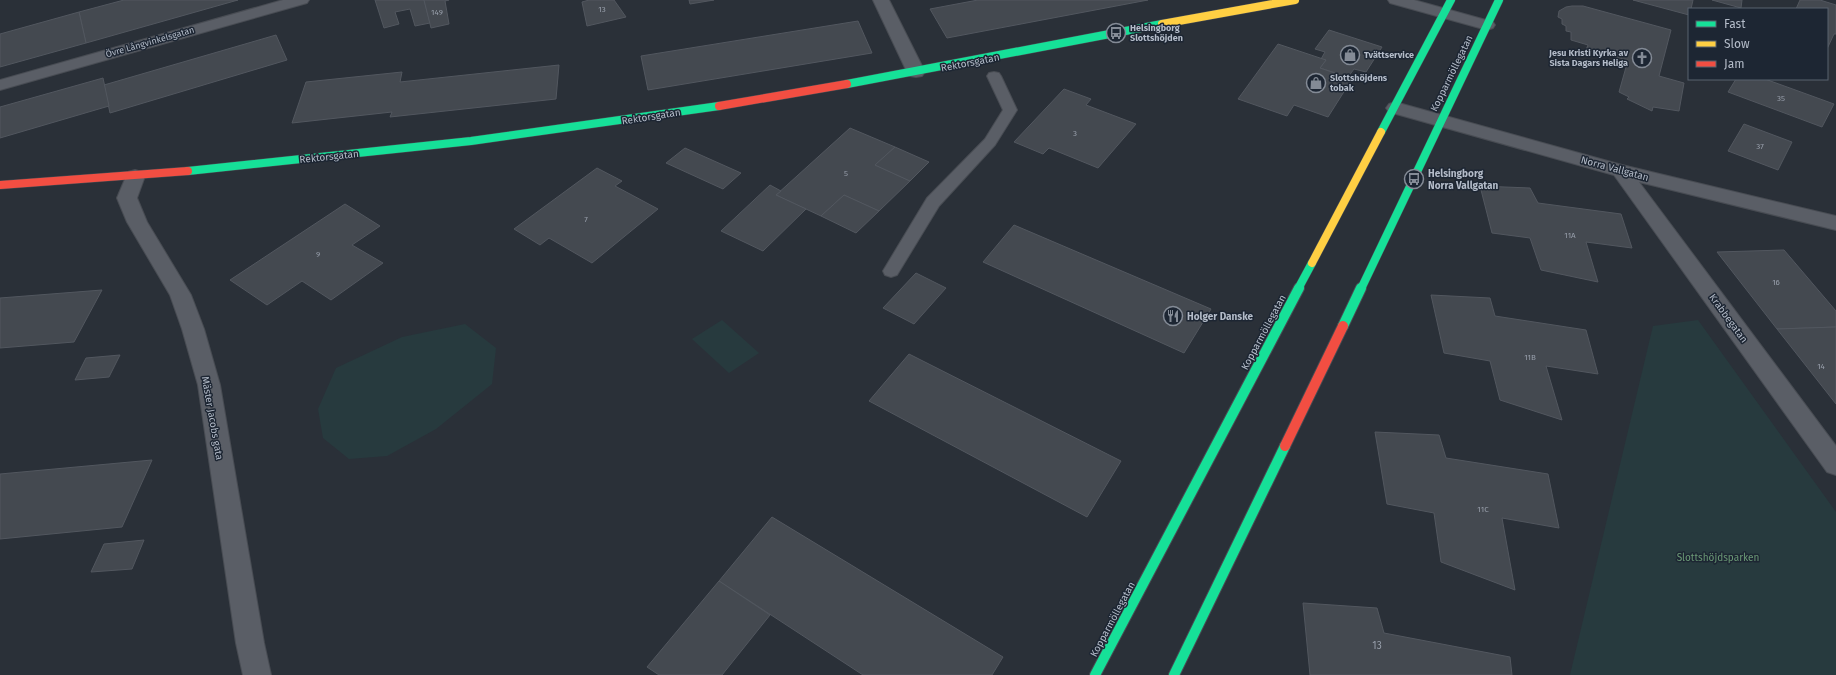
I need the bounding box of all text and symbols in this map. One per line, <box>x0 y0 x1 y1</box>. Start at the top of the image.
house number: 13 <box>598 5 606 14</box>
house number: 149 <box>431 8 443 17</box>
legend <box>1688 8 1828 80</box>
text: Fast <box>1724 17 1746 31</box>
bus stop icon: Helsingborg Slottshöjden <box>1105 22 1127 44</box>
place label: Helsingborg Slottshöjden <box>1130 23 1183 43</box>
street label: Övre Långvinkelsgatan <box>105 25 195 59</box>
street label: Kopparmöllegatan <box>1428 33 1476 114</box>
text: Slow <box>1724 37 1750 51</box>
shop icon: Tvättservice <box>1339 44 1361 66</box>
church icon: Jesu Kristi Kyrka av Sista Dagars Heliga <box>1631 47 1653 69</box>
place label: Jesu Kristi Kyrka av Sista Dagars Heliga <box>1548 48 1628 68</box>
place label: Tvättservice <box>1364 50 1414 60</box>
street label: Rektorsgatan <box>940 51 1001 75</box>
text: Jam <box>1724 57 1744 71</box>
shop icon: Slottshöjdens tobak <box>1305 72 1327 94</box>
place label: Slottshöjdens tobak <box>1330 73 1388 93</box>
house number: 35 <box>1777 94 1785 103</box>
street label: Rektorsgatan <box>621 106 681 128</box>
house number: 3 <box>1073 129 1077 138</box>
house number: 37 <box>1756 142 1764 151</box>
street label: Rektorsgatan <box>299 148 359 166</box>
street label: Norra Vallgatan <box>1579 154 1650 184</box>
bus stop icon: Helsingborg Norra Vallgatan <box>1403 168 1425 190</box>
place label: Helsingborg Norra Vallgatan <box>1428 168 1499 192</box>
house number: 5 <box>844 169 848 178</box>
house number: 7 <box>584 215 588 224</box>
house number: 11A <box>1564 231 1576 240</box>
house number: 9 <box>316 250 320 259</box>
house number: 16 <box>1772 278 1780 287</box>
street label: Krabbegatan <box>1706 292 1750 345</box>
street label: Kopparmöllegatan <box>1239 293 1289 372</box>
restaurant icon: Holger Danske <box>1162 305 1184 327</box>
place label: Holger Danske <box>1187 311 1254 323</box>
house number: 11B <box>1524 353 1536 362</box>
house number: 14 <box>1817 362 1826 371</box>
street label: Mäster Jacobs gata <box>199 375 225 461</box>
house number: 11C <box>1477 505 1489 514</box>
park label: Slottshöjdsparken <box>1677 552 1759 564</box>
street label: Kopparmöllegatan <box>1088 580 1138 659</box>
house number: 13 <box>1372 640 1382 652</box>

